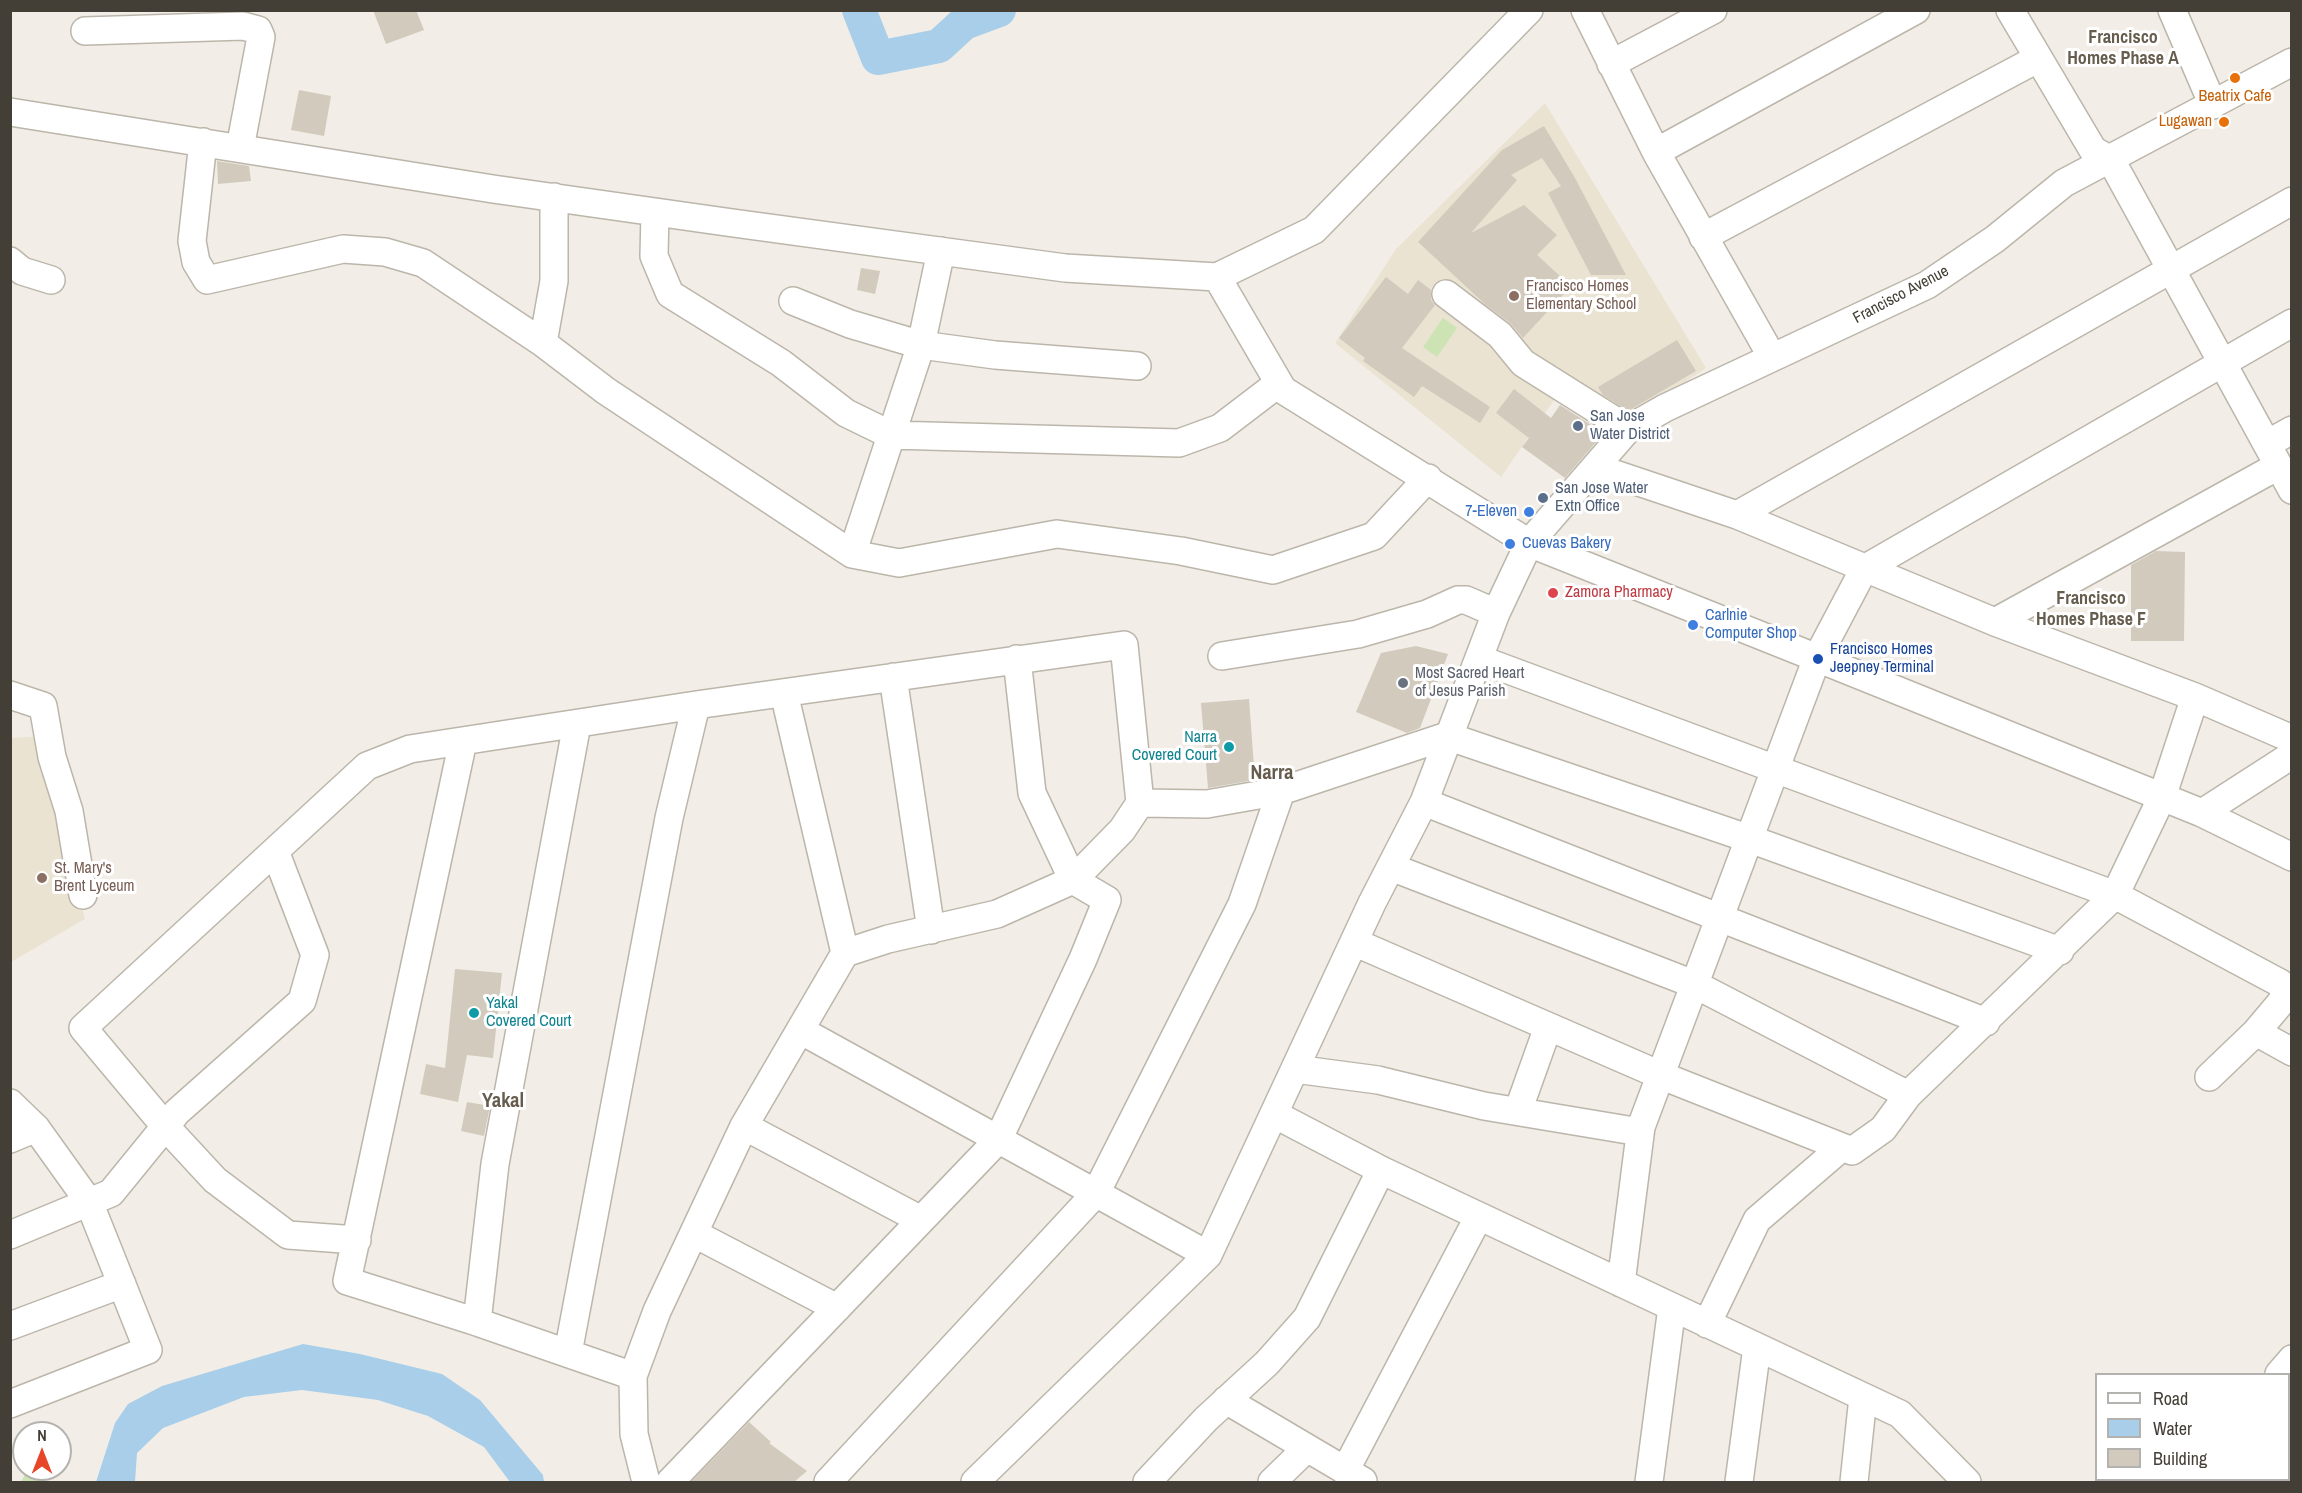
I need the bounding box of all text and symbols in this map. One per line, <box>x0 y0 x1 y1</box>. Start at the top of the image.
district label: Francisco Homes Phase A <box>2067 27 2179 70</box>
marker: Beatrix Cafe <box>2228 71 2242 85</box>
place label: Beatrix Cafe <box>2199 87 2271 107</box>
place label: Lugawan <box>2159 112 2212 132</box>
marker: Lugawan <box>2217 115 2231 129</box>
street label: Francisco Avenue <box>1850 262 1952 328</box>
place label: Francisco Homes Elementary School <box>1526 277 1636 315</box>
marker: Francisco Homes Elementary School <box>1507 289 1521 303</box>
place label: San Jose Water District <box>1590 407 1670 445</box>
marker: San Jose Water District <box>1571 419 1585 433</box>
place label: San Jose Water Extn Office <box>1555 479 1648 517</box>
marker: San Jose Water Extn Office <box>1536 491 1550 505</box>
place label: 7-Eleven <box>1465 502 1517 522</box>
marker: 7-Eleven <box>1522 505 1536 519</box>
place label: Cuevas Bakery <box>1522 534 1611 554</box>
marker: Cuevas Bakery <box>1503 537 1517 551</box>
place label: Zamora Pharmacy <box>1565 583 1673 603</box>
marker: Zamora Pharmacy <box>1546 586 1560 600</box>
district label: Francisco Homes Phase F <box>2036 588 2146 630</box>
place label: Carlnie Computer Shop <box>1705 606 1797 644</box>
marker: Carlnie Computer Shop <box>1686 618 1700 632</box>
place label: Francisco Homes Jeepney Terminal <box>1830 640 1934 678</box>
marker: Francisco Homes Jeepney Terminal <box>1811 652 1825 666</box>
place label: Most Sacred Heart of Jesus Parish <box>1415 664 1524 702</box>
marker: Most Sacred Heart of Jesus Parish <box>1396 676 1410 690</box>
place label: Narra Covered Court <box>1132 728 1217 766</box>
marker: Narra Covered Court <box>1222 740 1236 754</box>
district label: Narra <box>1251 762 1293 786</box>
place label: St. Mary's Brent Lyceum <box>54 859 134 897</box>
marker: St. Mary's Brent Lyceum <box>35 871 49 885</box>
place label: Yakal Covered Court <box>486 994 571 1032</box>
marker: Yakal Covered Court <box>467 1006 481 1020</box>
district label: Yakal <box>482 1090 524 1114</box>
legend <box>2095 1373 2290 1481</box>
text: Road <box>2153 1386 2188 1411</box>
text: Water <box>2153 1416 2192 1441</box>
north arrow <box>12 1421 72 1481</box>
text: N <box>37 1424 47 1446</box>
text: Building <box>2153 1446 2207 1471</box>

